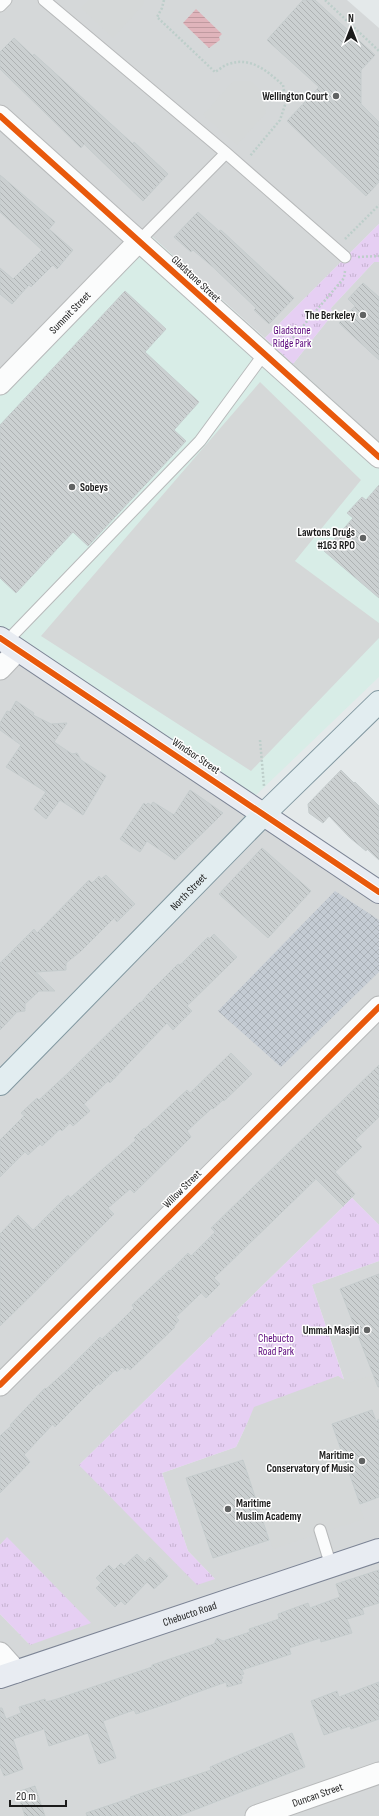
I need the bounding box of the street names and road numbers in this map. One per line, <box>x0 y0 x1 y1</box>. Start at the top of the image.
street label: Gladstone Street <box>169 253 224 305</box>
street label: Summit Street <box>46 288 94 336</box>
street label: Windsor Street <box>170 735 223 777</box>
street label: North Street <box>167 870 209 913</box>
street label: Willow Street <box>160 1167 204 1211</box>
street label: Chebucto Road <box>161 1598 219 1629</box>
street label: Duncan Street <box>290 1779 345 1809</box>

